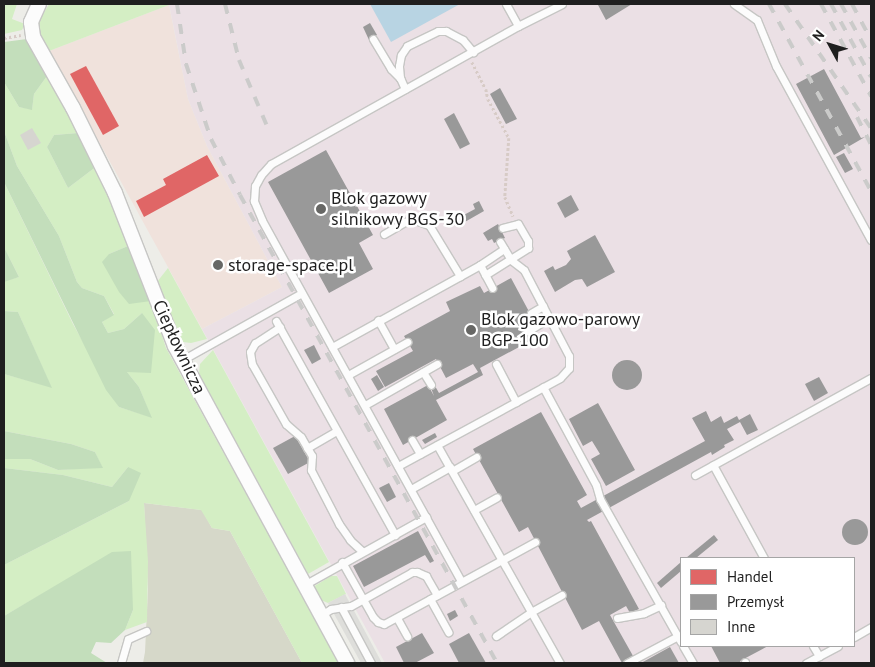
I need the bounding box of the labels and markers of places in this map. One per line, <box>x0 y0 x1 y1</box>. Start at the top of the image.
place label: Blok gazowy silnikowy BGS-30 <box>331 188 465 230</box>
marker: Blok gazowy silnikowy BGS-30 <box>315 203 327 215</box>
place label: storage-space.pl <box>228 254 353 276</box>
marker: storage-space.pl <box>212 259 224 271</box>
place label: Blok gazowo-parowy BGP-100 <box>481 309 641 352</box>
marker: Blok gazowo-parowy BGP-100 <box>465 324 477 336</box>

